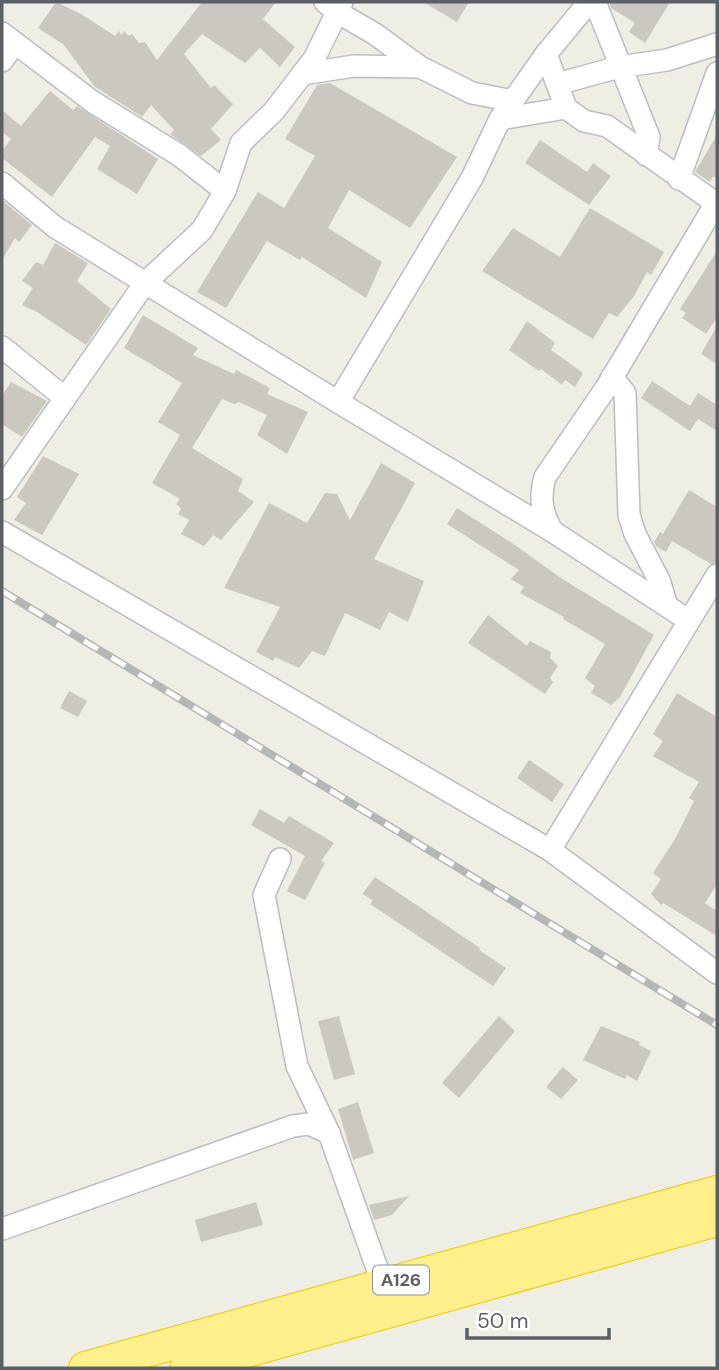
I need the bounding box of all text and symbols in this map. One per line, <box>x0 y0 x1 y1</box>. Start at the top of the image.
road number: A126 <box>373 1266 429 1294</box>
scale bar <box>467 1296 609 1340</box>
text: 50 m <box>477 1307 528 1335</box>

